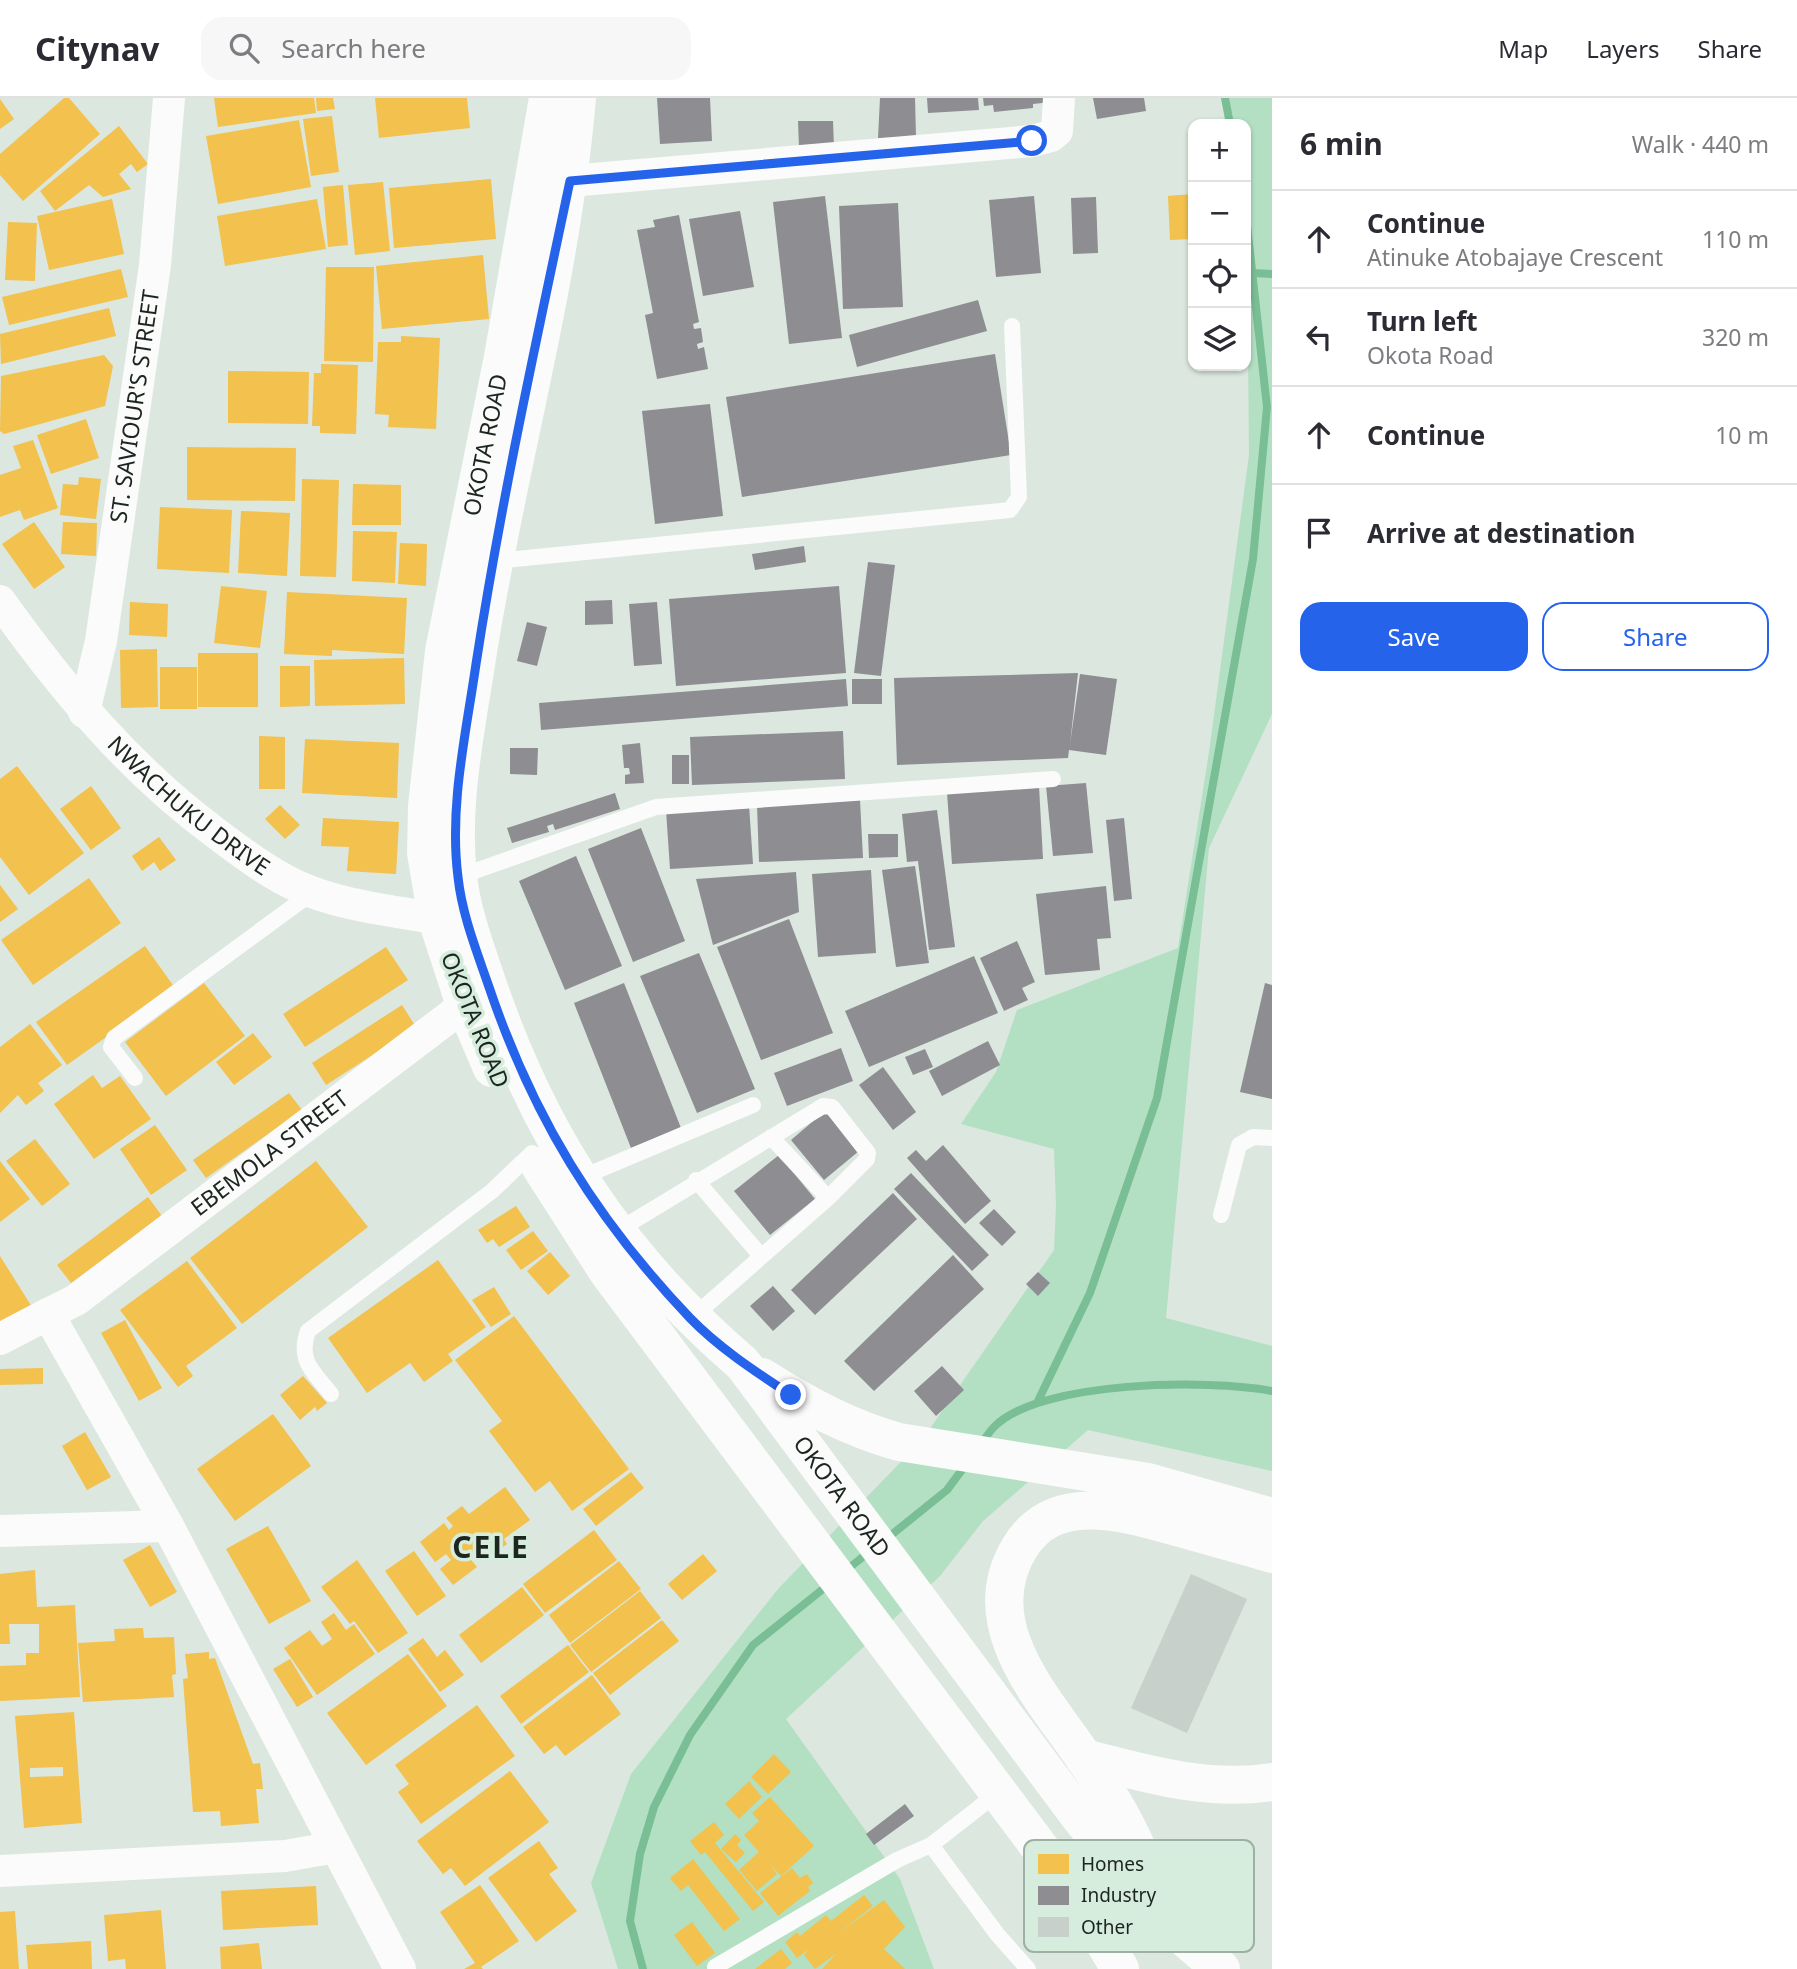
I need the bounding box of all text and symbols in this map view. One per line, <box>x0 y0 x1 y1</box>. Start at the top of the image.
search box <box>201 17 691 80</box>
text: Citynav <box>35 26 159 71</box>
icon: search <box>225 29 263 67</box>
text: Search here <box>281 30 426 66</box>
text: Map <box>1498 32 1548 65</box>
text: Layers <box>1586 32 1660 65</box>
text: Share <box>1698 32 1762 65</box>
map controls <box>1188 119 1251 371</box>
button: + <box>1188 119 1251 182</box>
text: 6 min <box>1300 123 1383 164</box>
route start <box>1016 125 1047 156</box>
text: Walk · 440 m <box>1632 128 1769 160</box>
button: − <box>1188 182 1251 245</box>
text: Continue <box>1367 205 1485 241</box>
icon: ahead <box>1300 220 1338 258</box>
text: 110 m <box>1702 223 1769 255</box>
text: Atinuke Atobajaye Crescent <box>1367 241 1663 273</box>
button: locate <box>1188 245 1251 308</box>
street label: ST. SAVIOUR'S STREET <box>101 287 166 525</box>
text: Turn left <box>1367 303 1478 339</box>
button: layers <box>1188 308 1251 371</box>
icon: left <box>1300 318 1338 356</box>
text: 320 m <box>1702 321 1769 353</box>
text: Okota Road <box>1367 339 1494 371</box>
street label: OKOTA ROAD <box>454 371 514 519</box>
icon: ahead <box>1300 416 1338 454</box>
text: Continue <box>1367 417 1485 453</box>
text: 10 m <box>1715 419 1769 451</box>
icon: arrive <box>1300 514 1338 552</box>
text: Arrive at destination <box>1367 515 1636 551</box>
button: Save <box>1300 602 1528 671</box>
button: Share <box>1542 602 1769 671</box>
street label: NWACHUKU DRIVE <box>101 728 277 882</box>
street label: OKOTA ROAD <box>434 947 518 1092</box>
street label: EBEMOLA STREET <box>184 1082 355 1223</box>
route end <box>775 1379 806 1410</box>
street label: OKOTA ROAD <box>787 1429 898 1564</box>
district label: CELE <box>452 1526 530 1567</box>
legend <box>1024 1840 1254 1952</box>
text: Homes <box>1081 1851 1144 1877</box>
text: Industry <box>1081 1882 1156 1908</box>
text: Other <box>1081 1914 1133 1940</box>

